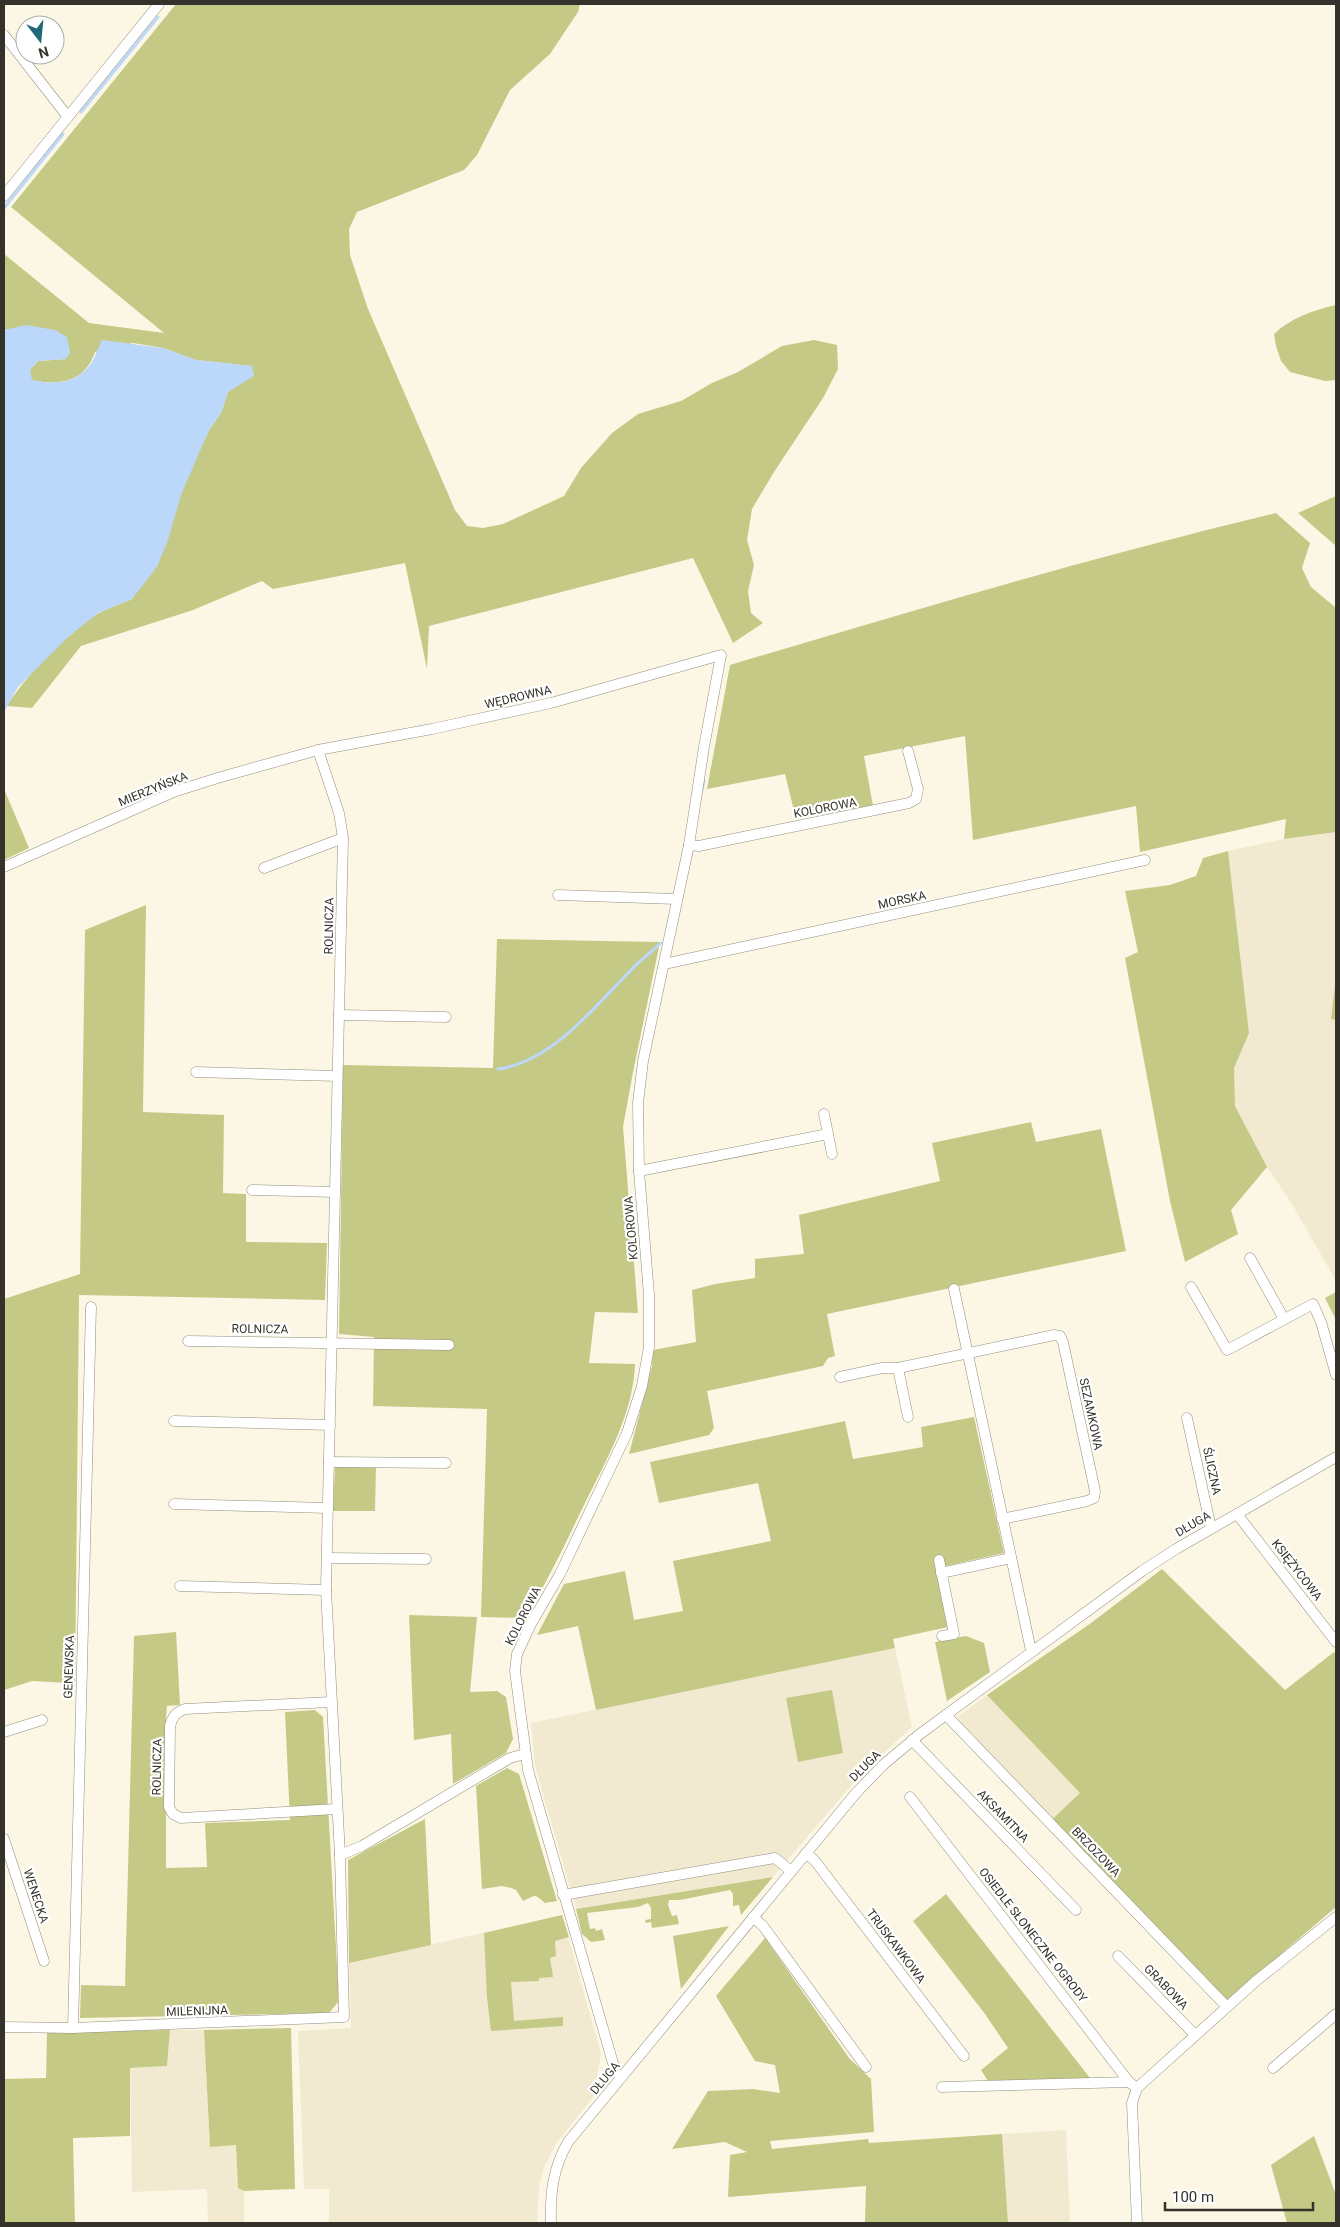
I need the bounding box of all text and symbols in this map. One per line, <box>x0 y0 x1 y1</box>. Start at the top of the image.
north arrow <box>15 15 65 65</box>
text: N <box>37 43 51 62</box>
street label: WĘDROWNA <box>483 682 553 711</box>
street label: MIERZYŃSKA <box>116 768 190 809</box>
street label: KOLOROWA <box>792 795 858 821</box>
street label: MORSKA <box>877 888 927 912</box>
street label: ROLNICZA <box>322 897 336 955</box>
street label: KOLOROWA <box>621 1195 641 1260</box>
street label: ROLNICZA <box>231 1322 289 1336</box>
street label: SEZAMKOWA <box>1077 1377 1106 1451</box>
street label: ŚLICZNA <box>1200 1446 1225 1496</box>
street label: DŁUGA <box>1173 1508 1213 1540</box>
street label: KSIĘŻYCOWA <box>1269 1536 1326 1603</box>
street label: KOLOROWA <box>502 1584 544 1648</box>
street label: GENEWSKA <box>61 1635 77 1699</box>
street label: ROLNICZA <box>150 1738 164 1796</box>
street label: DŁUGA <box>847 1747 884 1784</box>
street label: AKSAMITNA <box>975 1787 1032 1845</box>
street label: BRZOZOWA <box>1069 1824 1123 1880</box>
street label: OSIEDLE SŁONECZNE OGRODY <box>976 1865 1090 2006</box>
street label: WENECKA <box>21 1867 51 1925</box>
street label: TRUSKAWKOWA <box>864 1906 928 1986</box>
street label: GRABOWA <box>1141 1962 1191 2013</box>
street label: MILENIJNA <box>166 2003 228 2019</box>
street label: DŁUGA <box>587 2059 623 2097</box>
scale bar <box>1165 2180 1312 2212</box>
text: 100 m <box>1172 2188 1214 2206</box>

